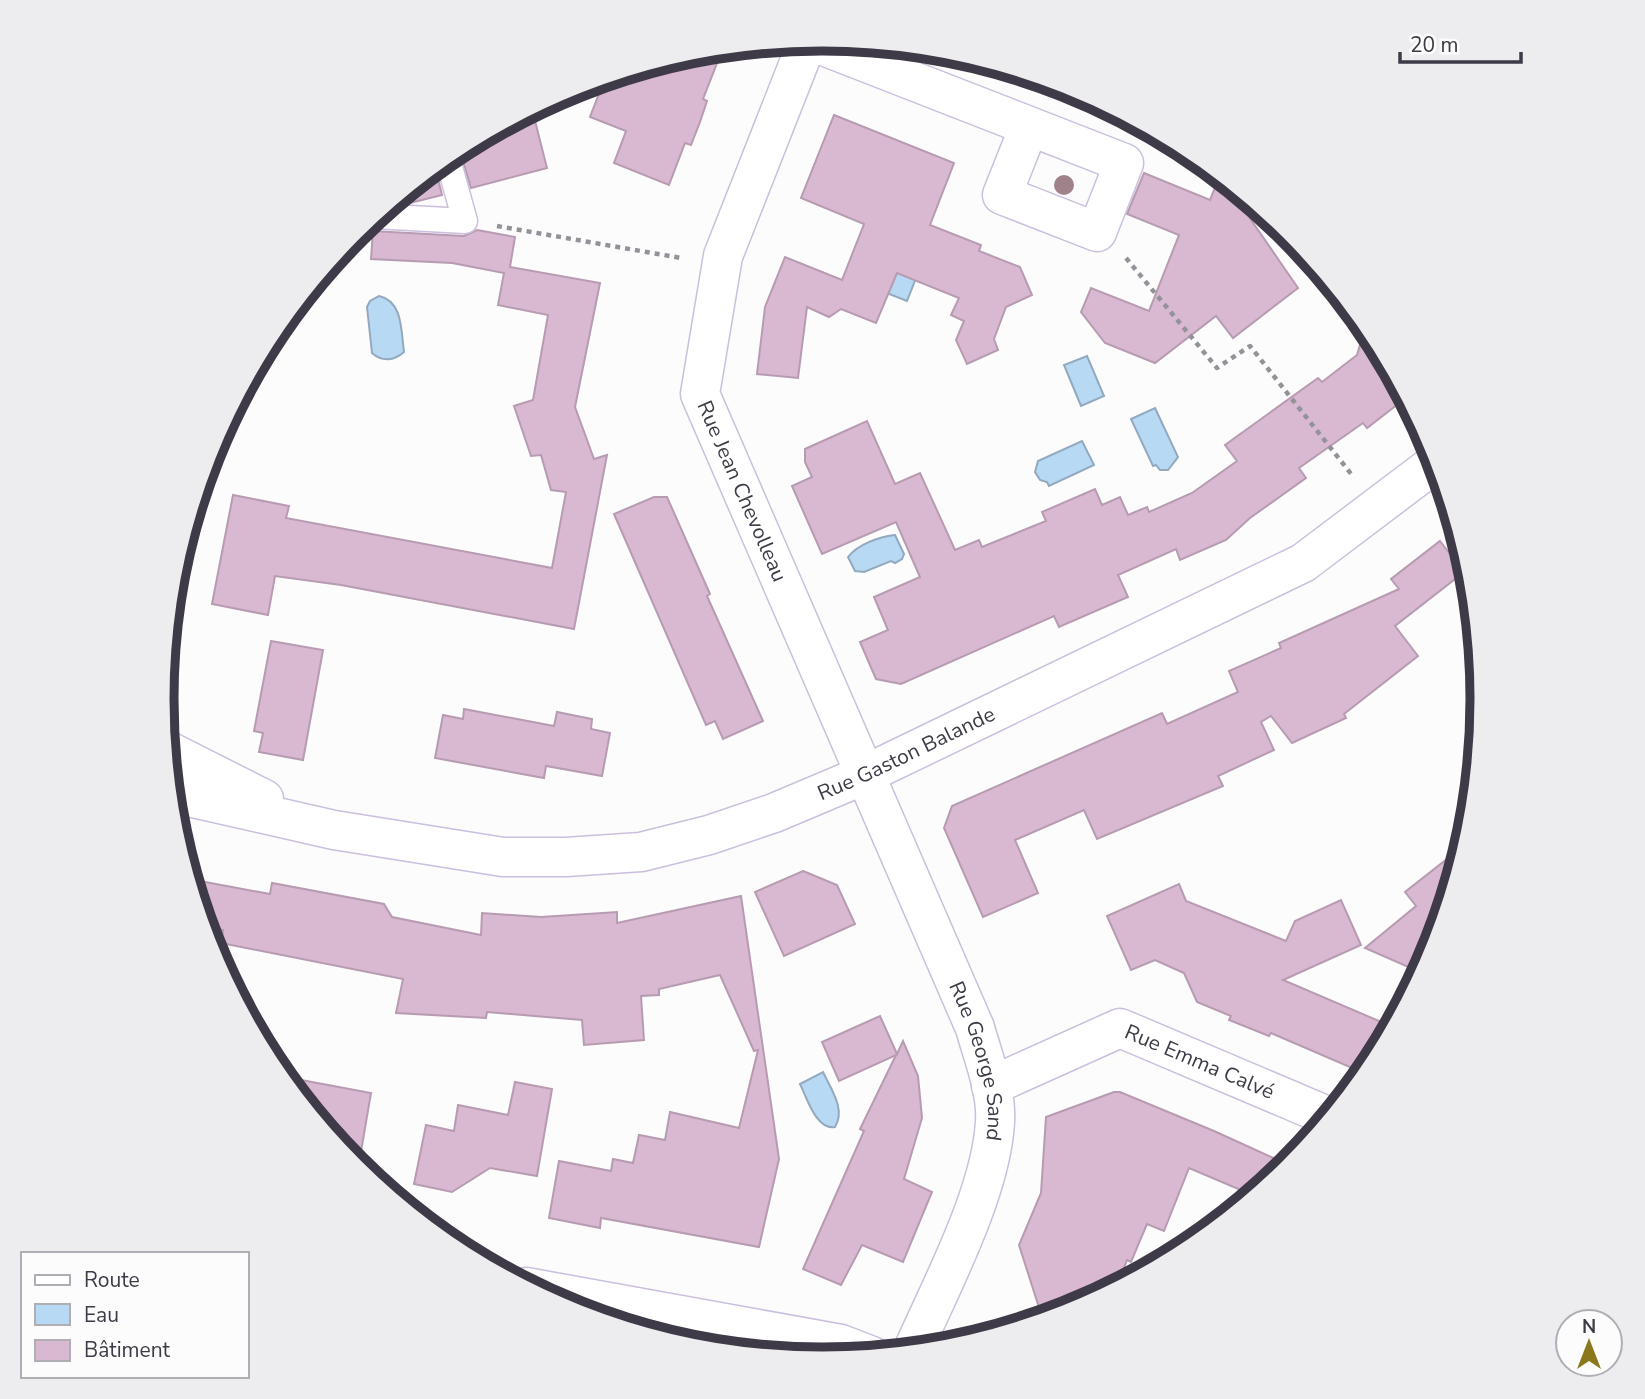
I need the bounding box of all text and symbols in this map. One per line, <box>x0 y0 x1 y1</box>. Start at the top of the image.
scale bar <box>1400 21 1521 65</box>
text: 20 m <box>1410 31 1459 59</box>
street label: Rue Jean Chevolleau <box>691 396 794 586</box>
street label: Rue Gaston Balande <box>813 700 1000 807</box>
street label: Rue George Sand <box>942 977 1009 1142</box>
street label: Rue Emma Calvé <box>1121 1018 1279 1106</box>
legend <box>21 1252 248 1378</box>
text: Route <box>84 1266 140 1294</box>
text: Eau <box>84 1301 119 1329</box>
north arrow <box>1554 1308 1624 1378</box>
text: N <box>1582 1314 1596 1340</box>
text: Bâtiment <box>84 1336 171 1364</box>

